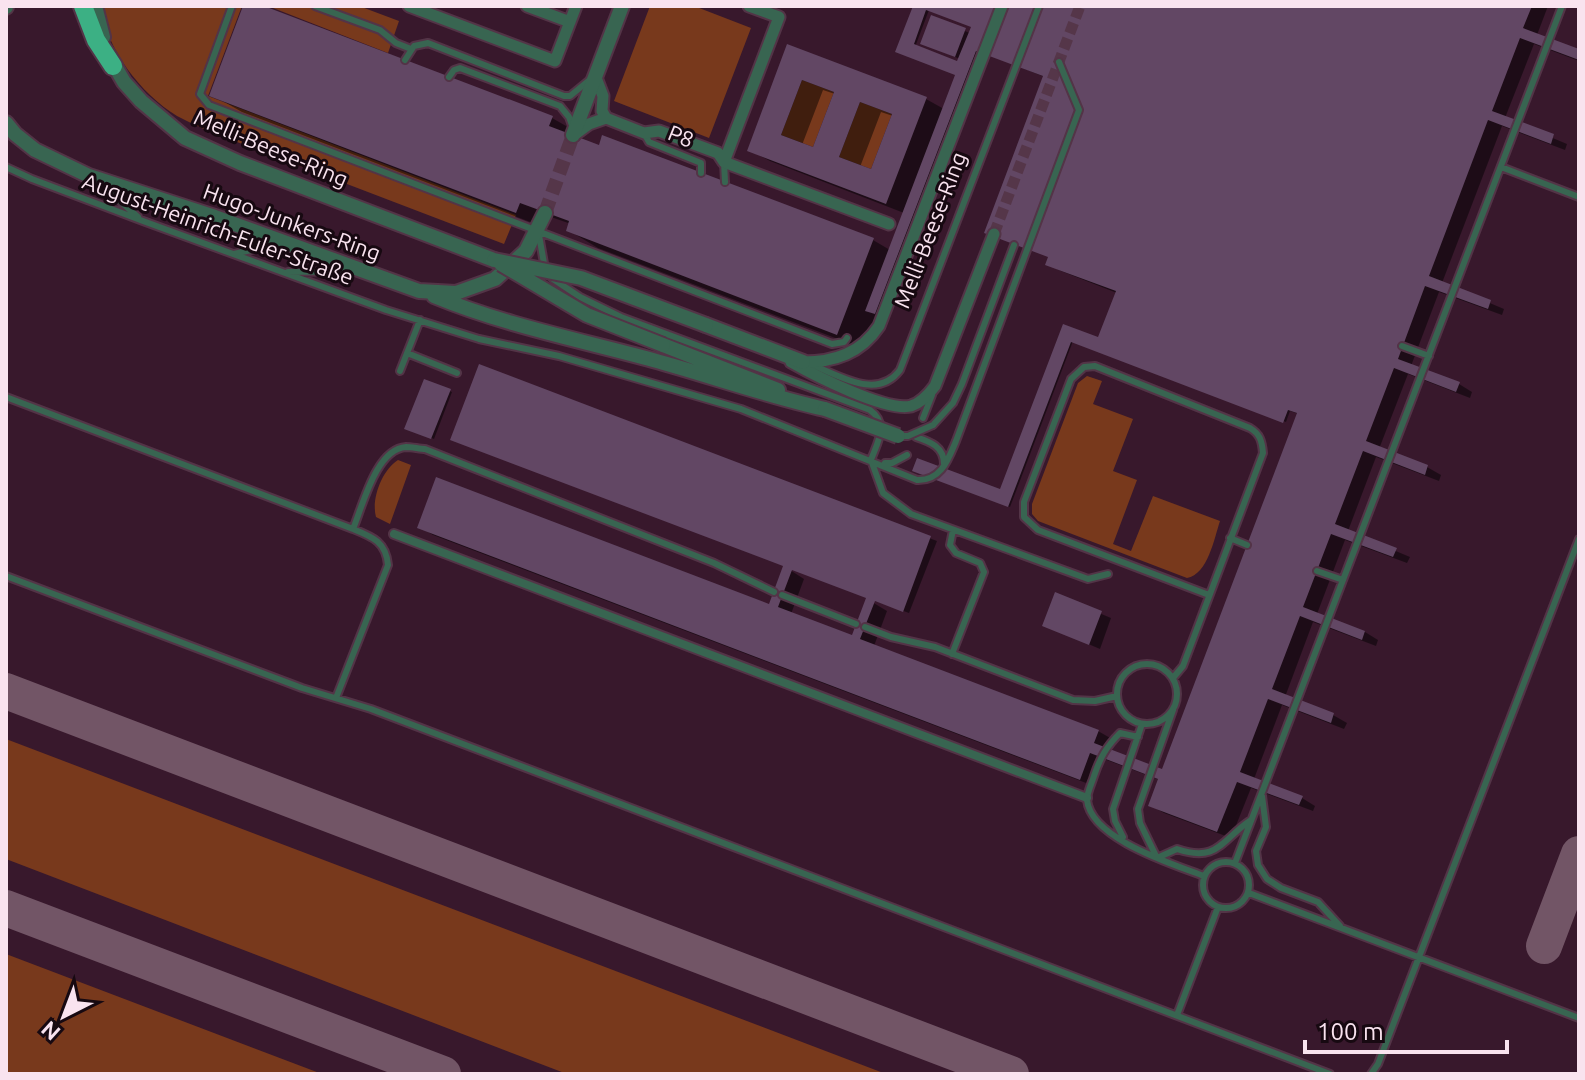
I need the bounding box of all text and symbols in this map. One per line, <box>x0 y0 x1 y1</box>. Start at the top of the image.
street label: Melli-Beese-Ring <box>190 104 352 191</box>
street label: P8 <box>665 119 698 152</box>
street label: Melli-Beese-Ring <box>888 148 971 311</box>
street label: August-Heinrich-Euler-Straße <box>79 168 357 289</box>
street label: Hugo-Junkers-Ring <box>200 178 384 265</box>
north arrow <box>24 976 104 1056</box>
scale bar <box>1305 1004 1507 1054</box>
text: N <box>36 1016 65 1046</box>
text: 100 m <box>1317 1018 1384 1045</box>

